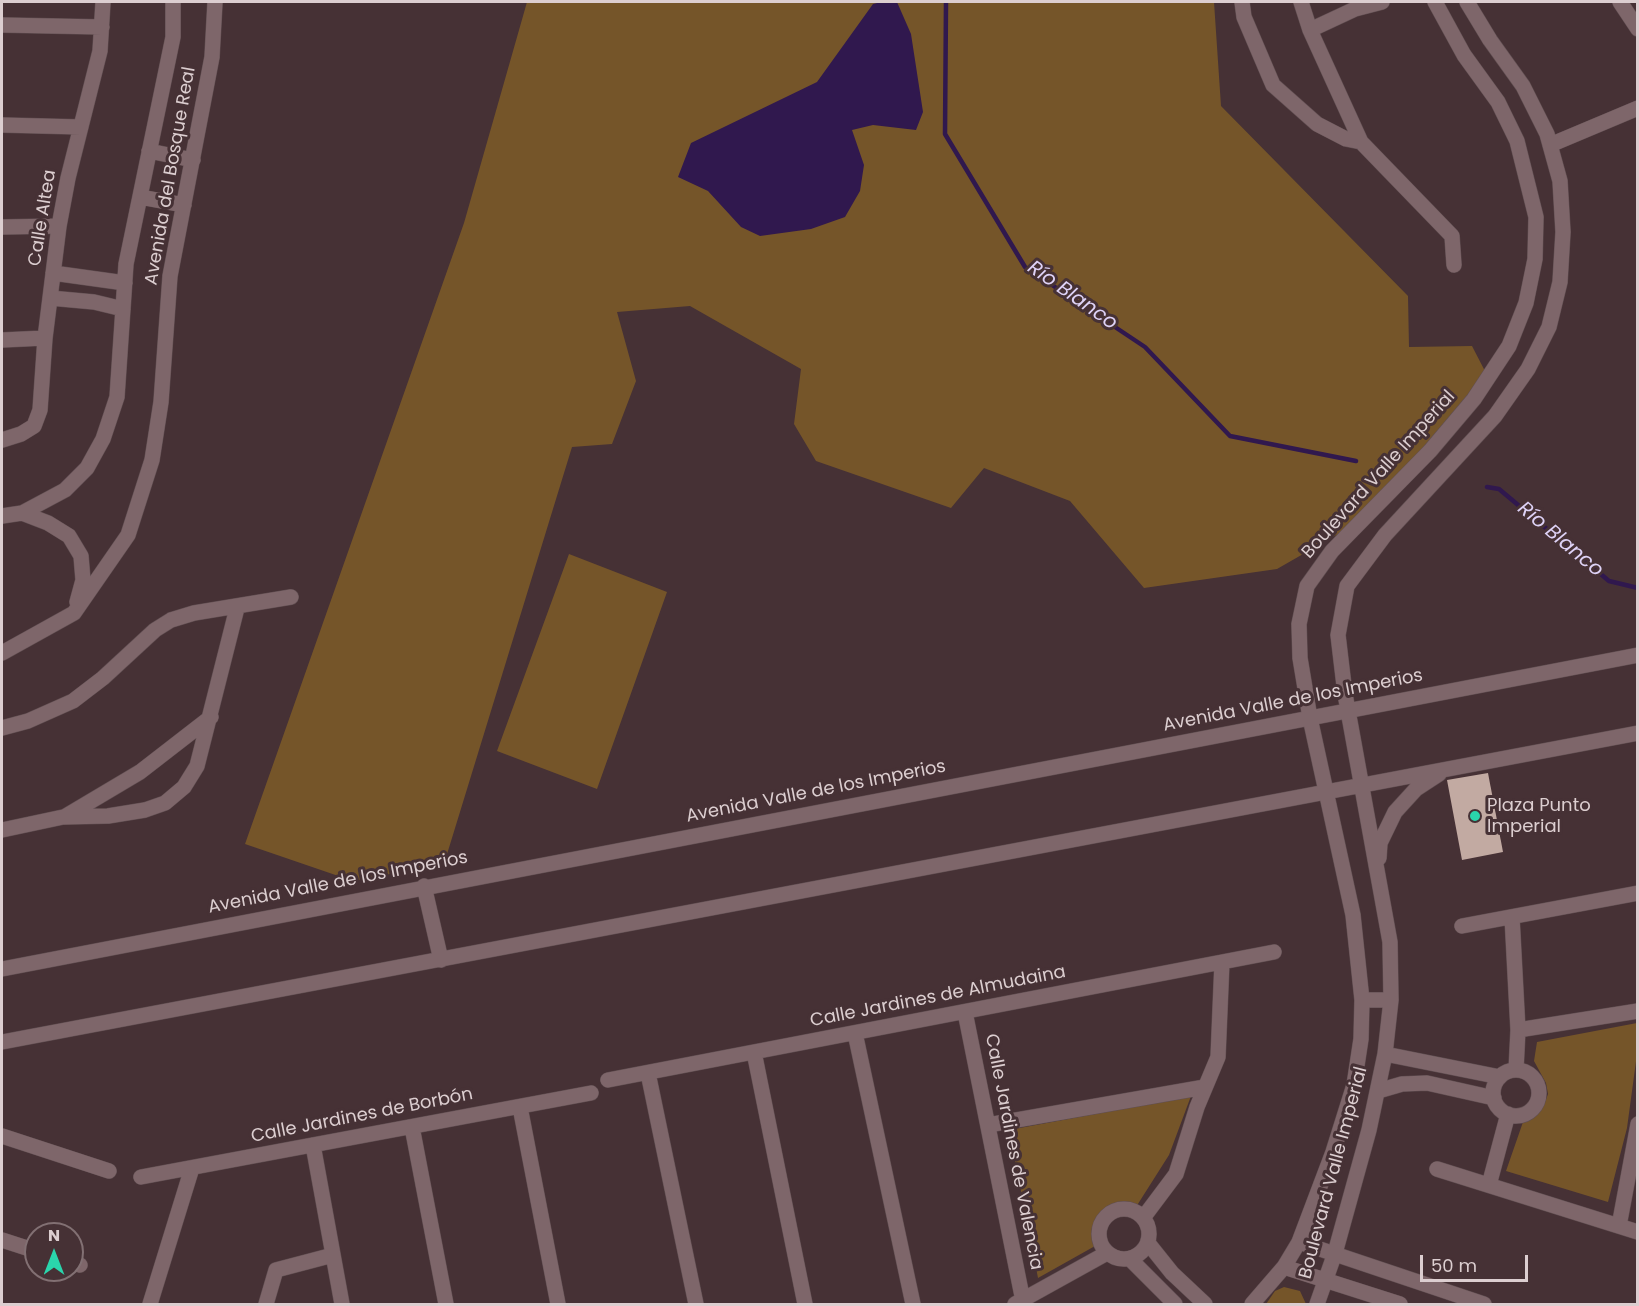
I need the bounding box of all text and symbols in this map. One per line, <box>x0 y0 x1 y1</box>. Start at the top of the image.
street label: Avenida del Bosque Real <box>141 65 201 287</box>
street label: Calle Altea <box>25 168 61 268</box>
water label: Río Blanco <box>1022 256 1122 336</box>
street label: Boulevard Valle Imperial <box>1298 386 1460 564</box>
water label: Río Blanco <box>1512 497 1608 583</box>
street label: Avenida Valle de los Imperios <box>1161 665 1425 737</box>
street label: Avenida Valle de los Imperios <box>684 756 948 828</box>
place label: Plaza Punto Imperial <box>1487 795 1591 838</box>
marker: Plaza Punto Imperial <box>1468 809 1482 823</box>
street label: Avenida Valle de los Imperios <box>206 847 470 919</box>
street label: Calle Jardines de Almudaina <box>808 962 1068 1032</box>
street label: Calle Jardines de Valencia <box>980 1032 1046 1272</box>
street label: Boulevard Valle Imperial <box>1295 1065 1373 1281</box>
street label: Calle Jardines de Borbón <box>249 1084 475 1148</box>
north arrow <box>24 1222 84 1282</box>
text: N <box>48 1224 60 1247</box>
scale bar <box>1423 1243 1531 1281</box>
text: 50 m <box>1431 1253 1477 1278</box>

